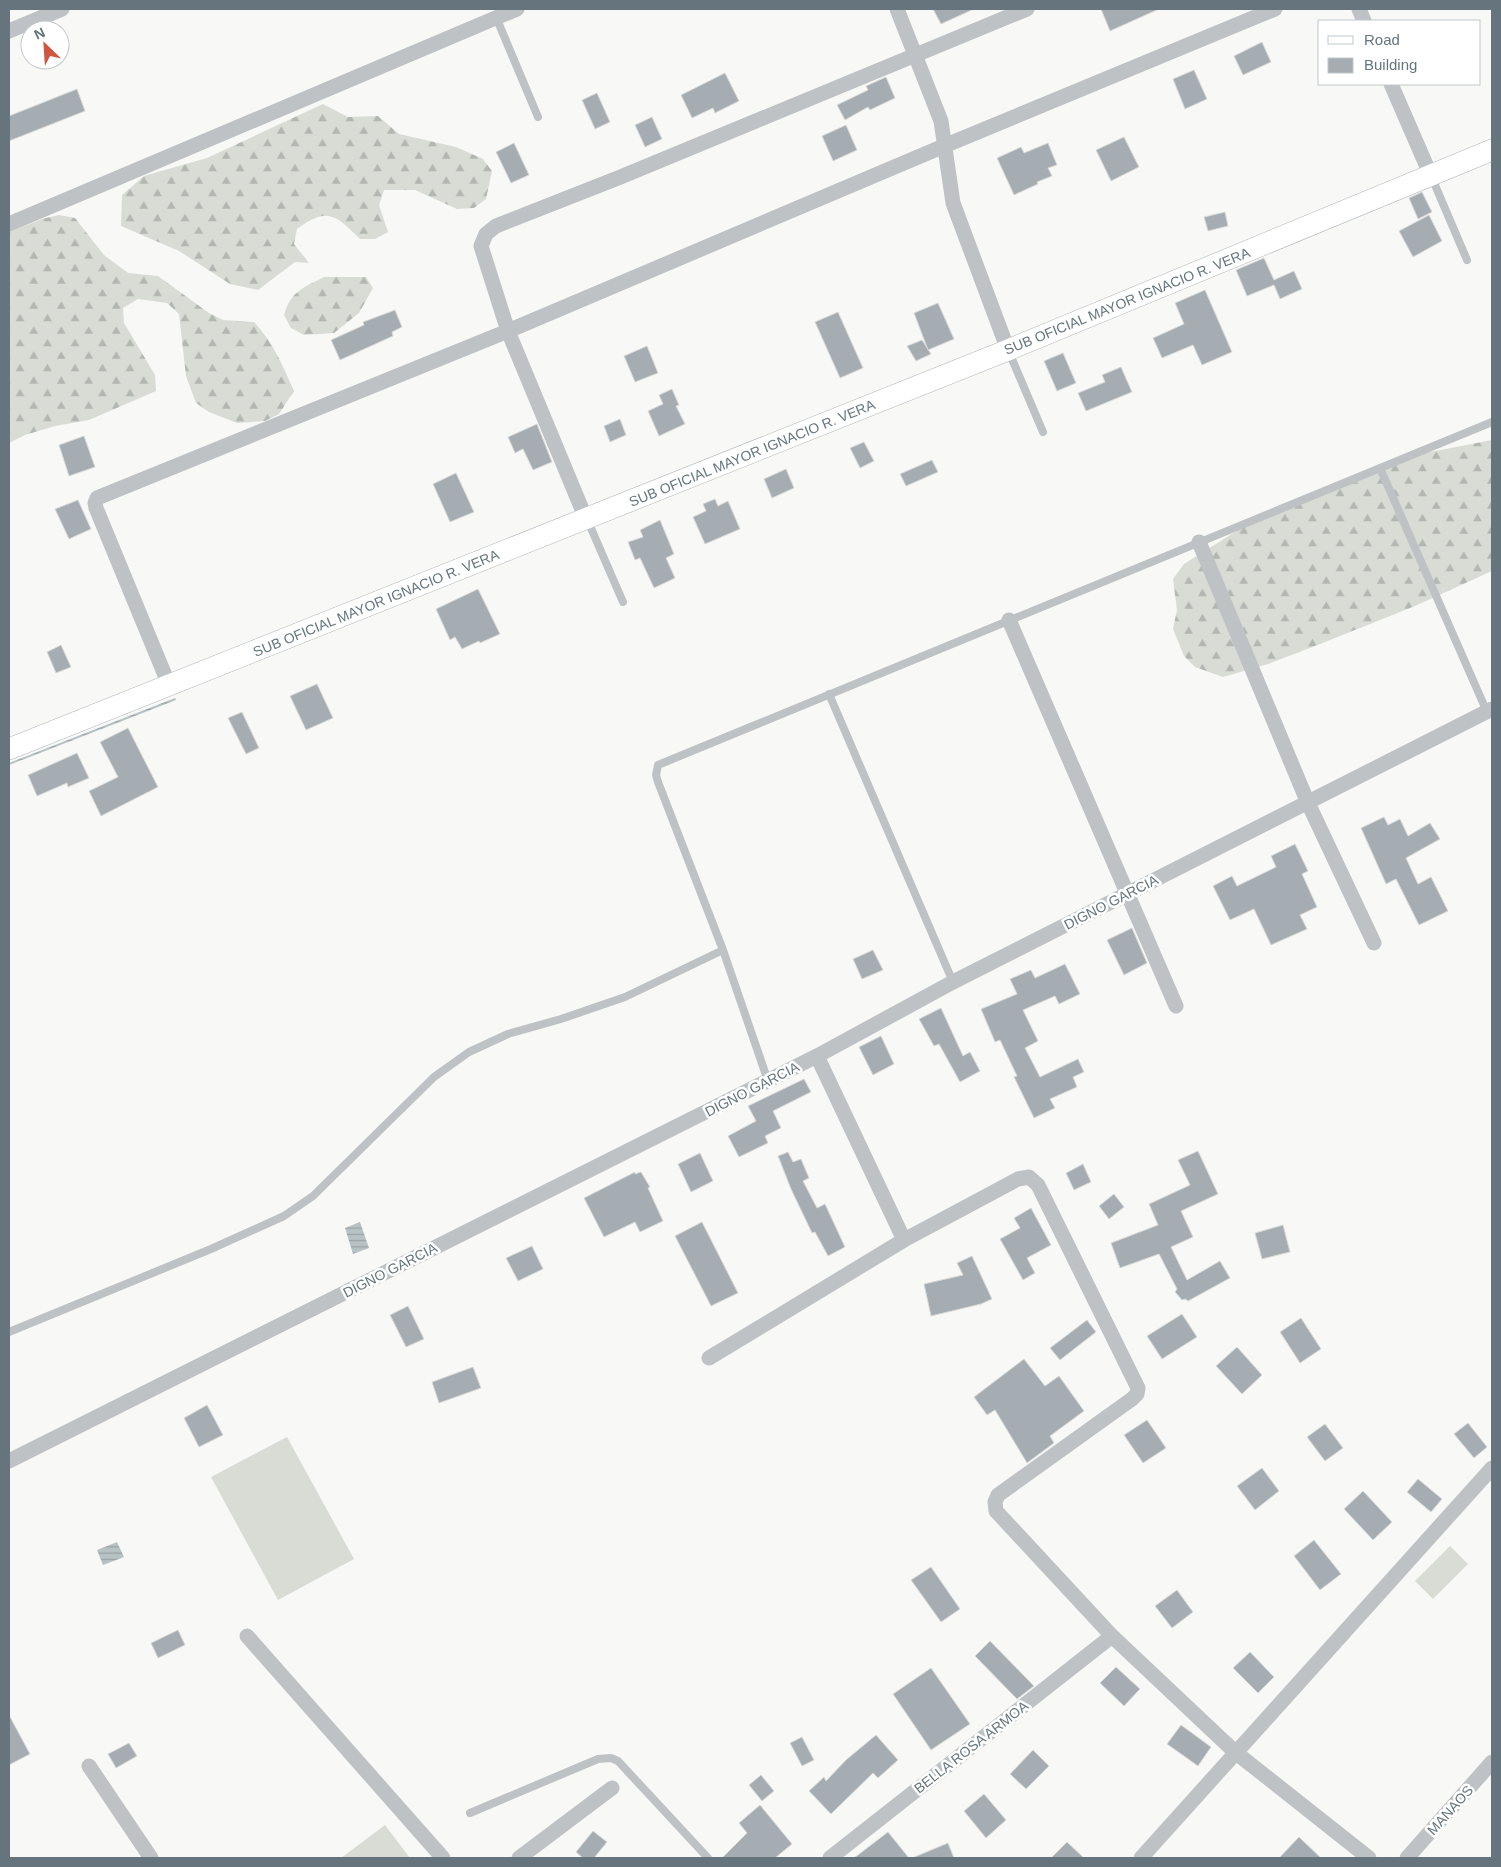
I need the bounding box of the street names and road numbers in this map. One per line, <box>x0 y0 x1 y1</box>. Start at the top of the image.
street label: SUB OFICIAL MAYOR IGNACIO R. VERA <box>1002 244 1253 358</box>
street label: SUB OFICIAL MAYOR IGNACIO R. VERA <box>627 396 878 510</box>
street label: SUB OFICIAL MAYOR IGNACIO R. VERA <box>251 546 502 660</box>
street label: DIGNO GARCIA <box>1061 871 1161 933</box>
street label: DIGNO GARCIA <box>702 1058 802 1120</box>
street label: DIGNO GARCIA <box>340 1239 440 1301</box>
street label: BELLA ROSA ARMOA <box>911 1697 1032 1796</box>
street label: MANAOS <box>1424 1782 1476 1838</box>

